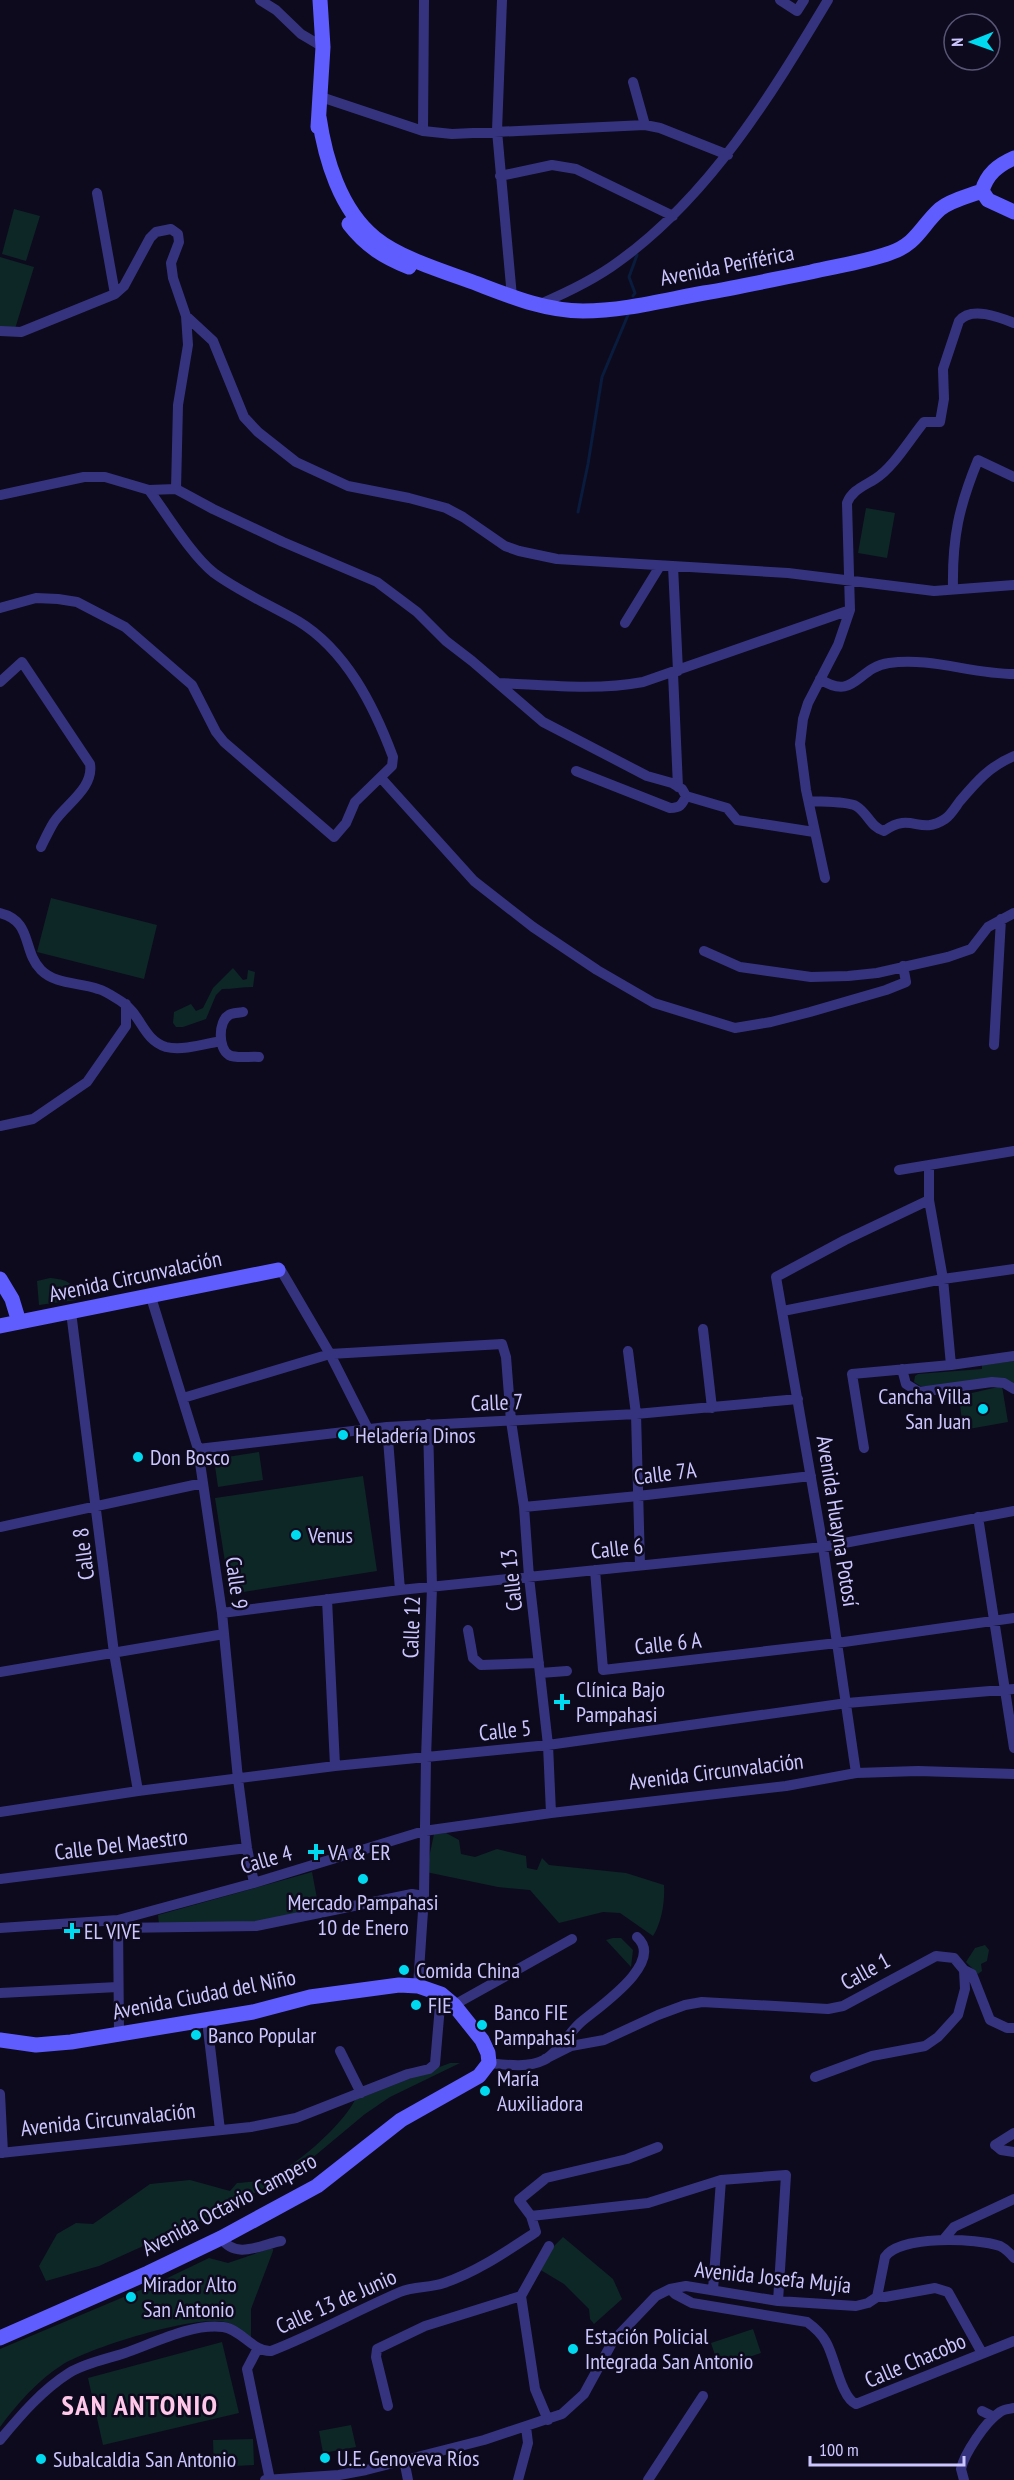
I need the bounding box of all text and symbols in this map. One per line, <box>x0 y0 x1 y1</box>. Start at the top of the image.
north arrow <box>942 12 1002 72</box>
text: N <box>947 38 967 47</box>
street label: Avenida Periférica <box>658 238 796 292</box>
street label: Avenida Circunvalación <box>46 1244 224 1308</box>
place label: Cancha Villa San Juan <box>878 1382 971 1435</box>
street label: Calle 7 <box>470 1387 524 1417</box>
marker: Cancha Villa San Juan <box>976 1402 990 1416</box>
place label: Heladería Dinos <box>355 1421 476 1449</box>
marker: Heladería Dinos <box>336 1428 350 1442</box>
street label: Avenida Huayna Potosí <box>811 1434 865 1609</box>
place label: Don Bosco <box>150 1443 230 1471</box>
marker: Don Bosco <box>131 1450 145 1464</box>
street label: Calle 7A <box>632 1455 698 1491</box>
place label: Venus <box>307 1521 353 1549</box>
street label: Calle 8 <box>66 1526 100 1582</box>
marker: Venus <box>289 1528 303 1542</box>
street label: Calle 6 <box>589 1531 645 1565</box>
street label: Calle 13 <box>494 1548 528 1612</box>
street label: Calle 9 <box>219 1555 255 1611</box>
street label: Calle 12 <box>396 1595 426 1659</box>
street label: Calle 6 A <box>633 1626 703 1660</box>
place label: Clínica Bajo Pampahasi <box>576 1675 665 1728</box>
marker: Clínica Bajo Pampahasi <box>553 1693 571 1711</box>
street label: Calle 5 <box>477 1713 533 1747</box>
street label: Avenida Circunvalación <box>627 1746 805 1796</box>
street label: Calle Del Maestro <box>53 1822 189 1866</box>
street label: Calle 4 <box>237 1838 295 1880</box>
place label: VA & ER <box>327 1838 391 1866</box>
marker: VA & ER <box>309 1845 323 1859</box>
marker: Mercado Pampahasi 10 de Enero <box>356 1872 370 1886</box>
place label: Mercado Pampahasi 10 de Enero <box>288 1888 438 1941</box>
place label: EL VIVE <box>84 1917 141 1945</box>
marker: EL VIVE <box>65 1924 79 1938</box>
street label: Calle 1 <box>835 1946 895 1996</box>
place label: Comida China <box>416 1956 520 1984</box>
street label: Avenida Ciudad del Niño <box>110 1963 298 2025</box>
marker: Comida China <box>397 1963 411 1977</box>
place label: FIE <box>428 1991 452 2019</box>
marker: FIE <box>409 1998 423 2012</box>
place label: Banco FIE Pampahasi <box>494 1998 576 2051</box>
marker: Banco FIE Pampahasi <box>475 2018 489 2032</box>
place label: Banco Popular <box>208 2021 316 2049</box>
marker: Banco Popular <box>189 2028 203 2042</box>
place label: María Auxiliadora <box>497 2064 583 2117</box>
marker: María Auxiliadora <box>478 2084 492 2098</box>
street label: Avenida Circunvalación <box>19 2096 197 2142</box>
street label: Avenida Octavio Campero <box>137 2146 321 2262</box>
street label: Avenida Josefa Mujía <box>693 2255 853 2299</box>
street label: Calle 13 de Junio <box>271 2262 401 2340</box>
place label: Mirador Alto San Antonio <box>143 2270 237 2323</box>
marker: Mirador Alto San Antonio <box>124 2290 138 2304</box>
place label: Estación Policial Integrada San Antonio <box>585 2322 753 2375</box>
street label: Calle Chacobo <box>860 2326 970 2394</box>
marker: Estación Policial Integrada San Antonio <box>566 2342 580 2356</box>
district label: SAN ANTONIO <box>61 2386 219 2423</box>
scale bar <box>810 2429 964 2467</box>
text: 100 m <box>819 2438 859 2461</box>
place label: U.E. Genoveva Ríos <box>337 2444 479 2472</box>
place label: Subalcaldia San Antonio <box>53 2445 236 2473</box>
marker: U.E. Genoveva Ríos <box>318 2451 332 2465</box>
marker: Subalcaldia San Antonio <box>34 2452 48 2466</box>

